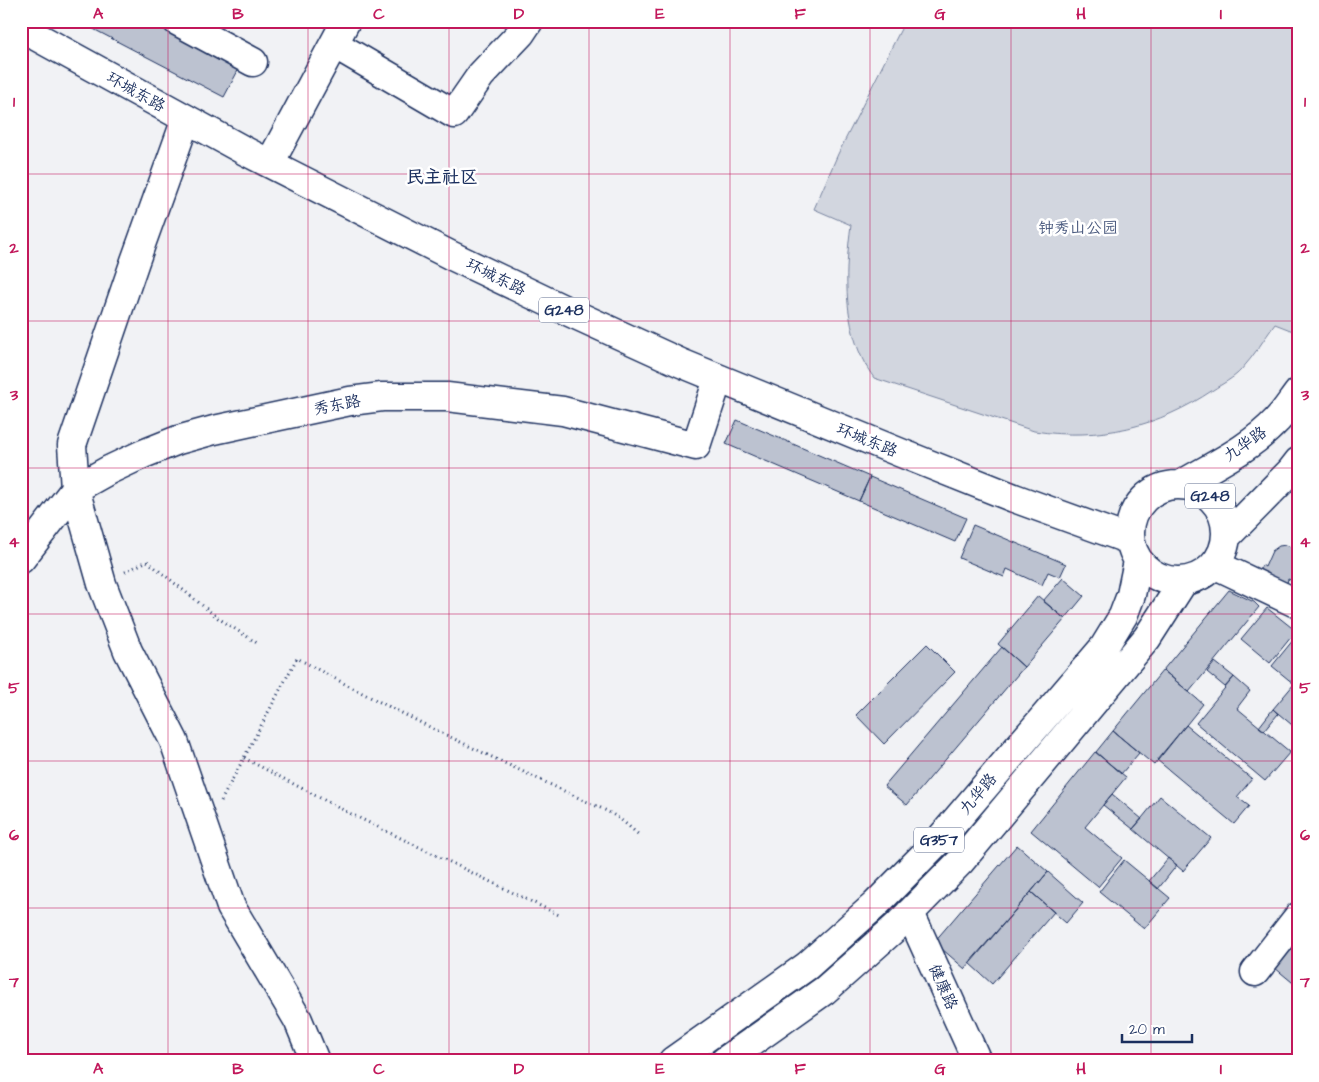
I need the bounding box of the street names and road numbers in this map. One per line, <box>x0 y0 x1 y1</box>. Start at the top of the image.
street label: 环城东路 <box>103 67 169 117</box>
street label: 环城东路 <box>462 253 530 301</box>
road number: G248 <box>539 298 589 322</box>
street label: 秀东路 <box>311 390 363 420</box>
street label: 环城东路 <box>833 418 901 462</box>
street label: 九华路 <box>1219 421 1271 467</box>
road number: G248 <box>1185 484 1235 508</box>
street label: 九华路 <box>954 769 1002 819</box>
road number: G357 <box>914 828 964 852</box>
street label: 健康路 <box>923 961 963 1013</box>

